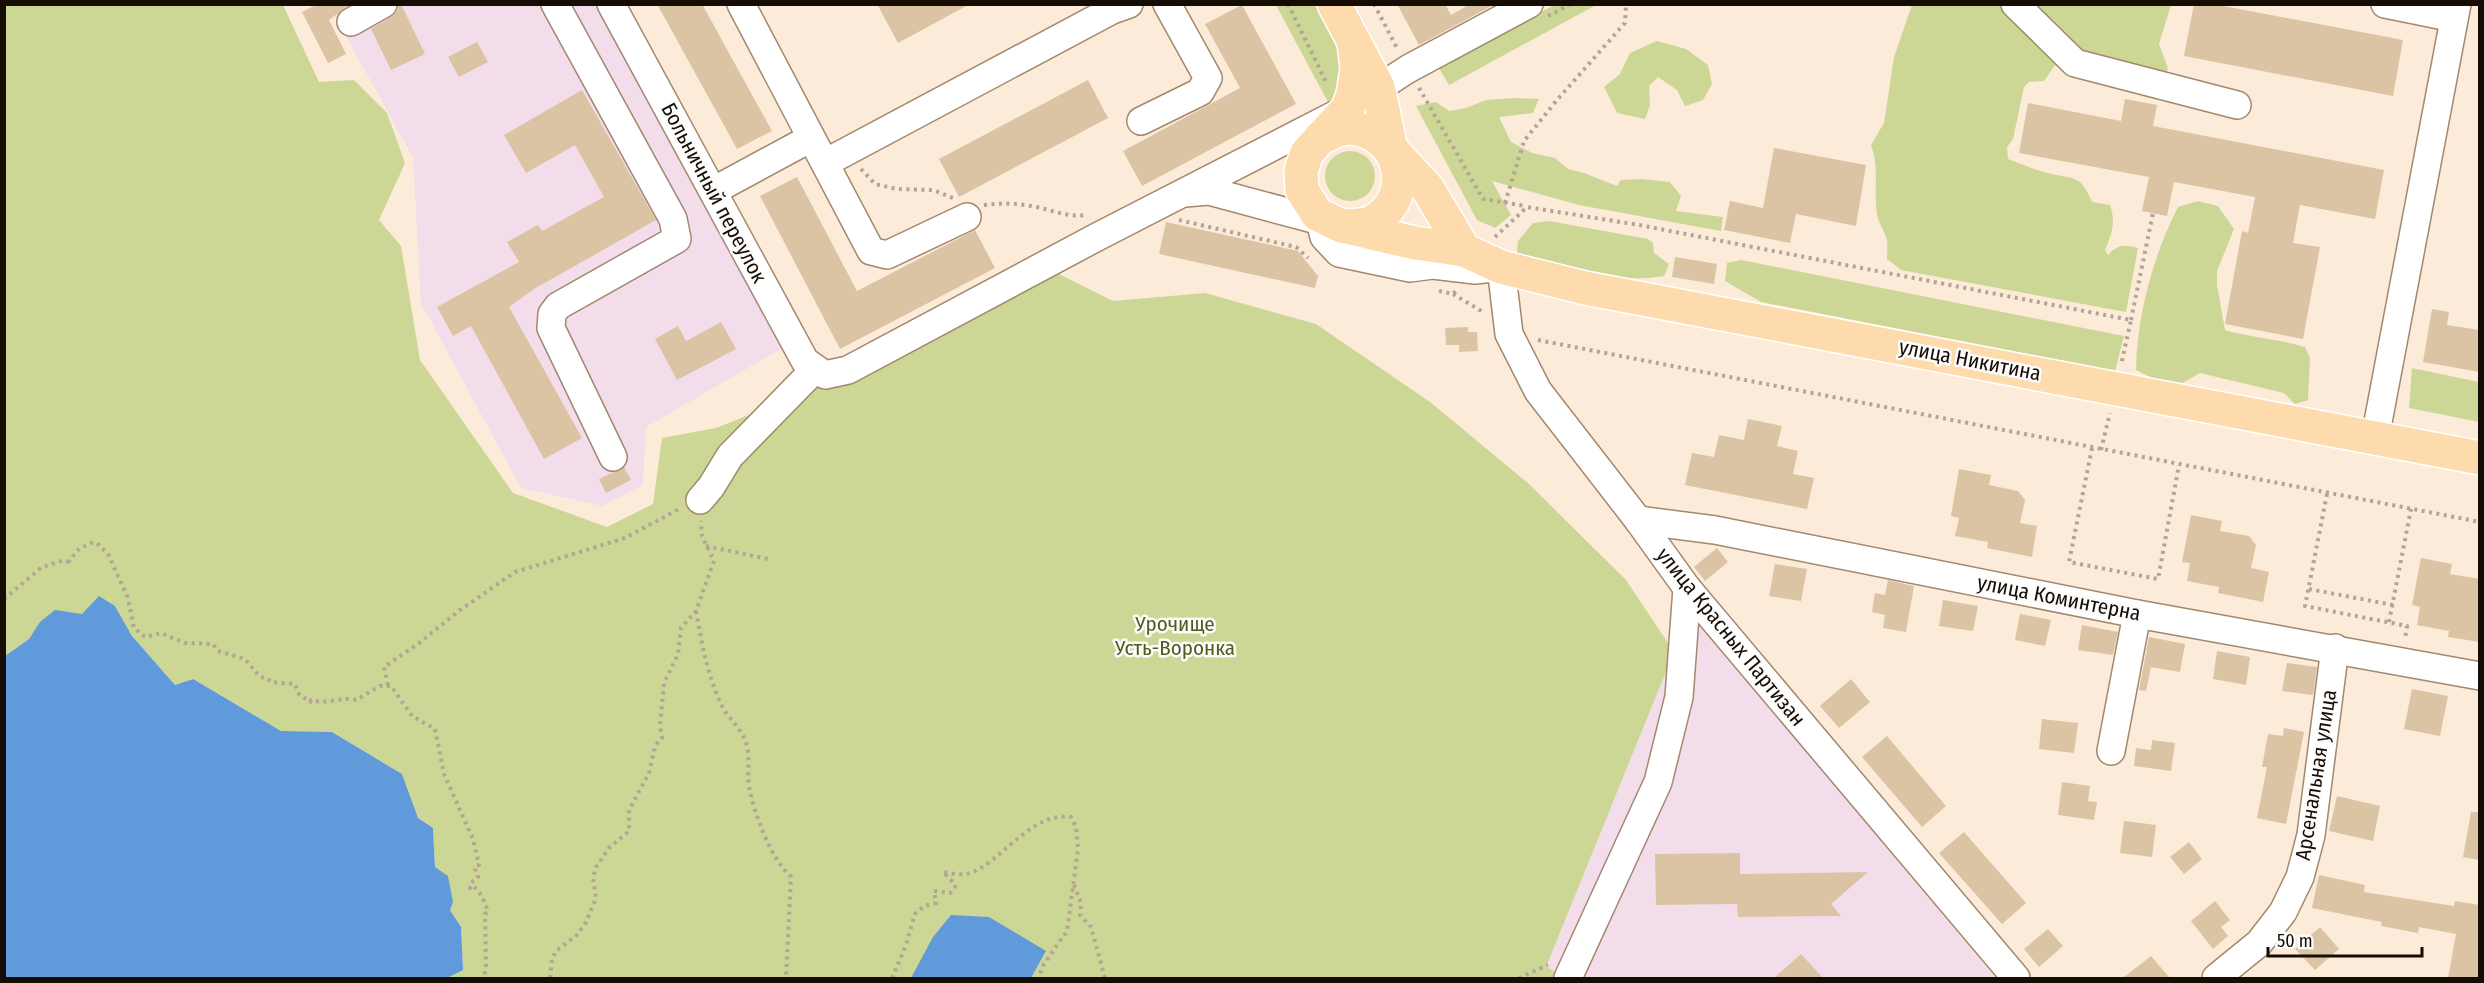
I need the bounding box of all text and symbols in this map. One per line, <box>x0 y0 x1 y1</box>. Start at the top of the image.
street label: Больничный переулок <box>655 98 773 288</box>
street label: улица Никитина <box>1897 334 2043 386</box>
street label: улица Красных Партизан <box>1651 542 1811 732</box>
street label: улица Коминтерна <box>1975 569 2143 627</box>
park label: Урочище Усть-Воронка <box>1114 611 1235 661</box>
street label: Арсенальная улица <box>2290 688 2342 862</box>
scale bar <box>2268 920 2422 958</box>
text: 50 m <box>2277 930 2313 952</box>

